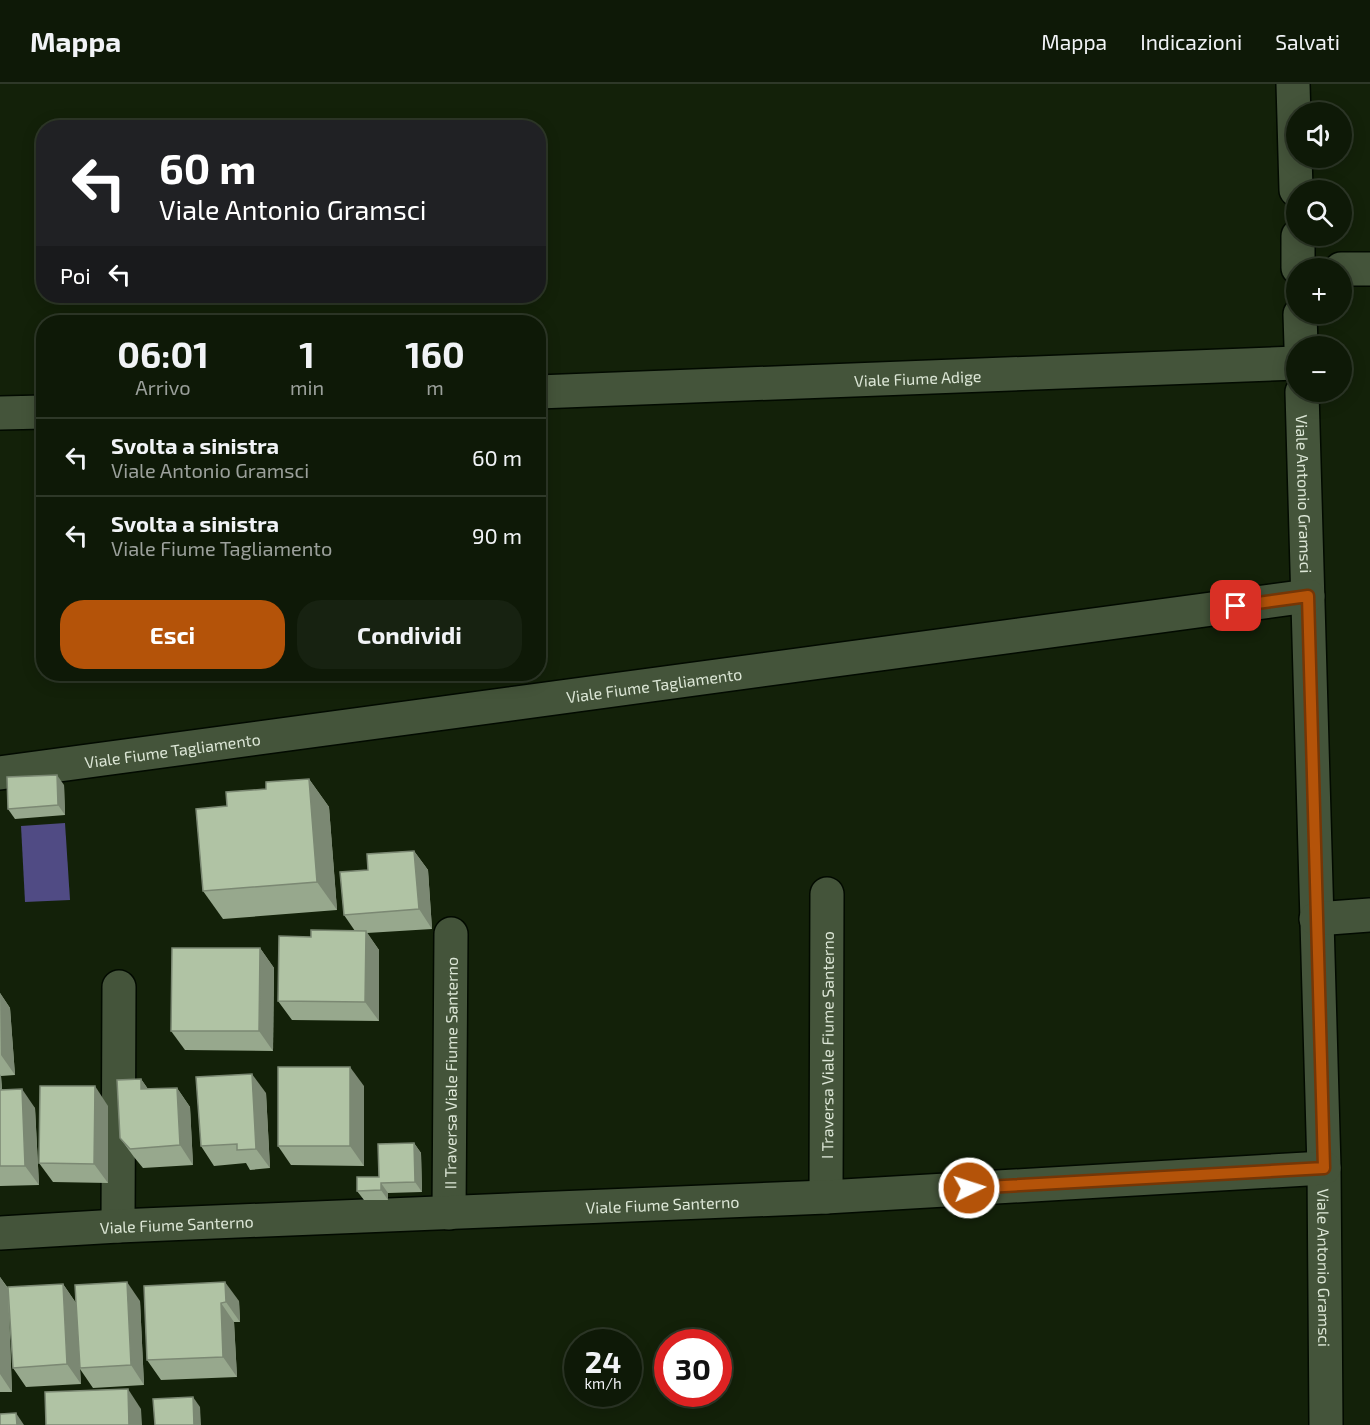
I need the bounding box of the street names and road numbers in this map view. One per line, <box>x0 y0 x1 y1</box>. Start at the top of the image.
street label: Viale Fiume Adige <box>854 366 982 389</box>
street label: Viale Antonio Gramsci <box>1293 414 1317 574</box>
street label: Viale Fiume Tagliamento <box>565 663 743 706</box>
street label: Viale Fiume Tagliamento <box>83 728 261 771</box>
street label: I Traversa Viale Fiume Santerno <box>817 931 836 1159</box>
street label: II Traversa Viale Fiume Santerno <box>440 957 460 1189</box>
street label: Viale Antonio Gramsci <box>1315 1188 1335 1347</box>
street label: Viale Fiume Santerno <box>585 1191 740 1216</box>
street label: Viale Fiume Santerno <box>99 1211 254 1237</box>

